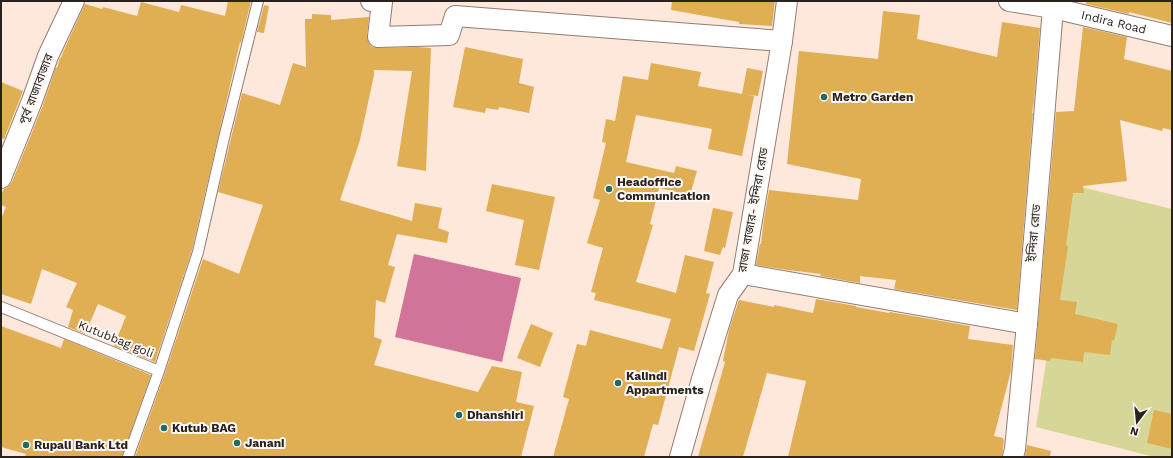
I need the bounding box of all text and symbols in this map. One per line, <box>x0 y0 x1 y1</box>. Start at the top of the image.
street label: Indira Road <box>1080 8 1148 37</box>
street label: পূর্ব রাজাবাজার <box>15 50 57 127</box>
place label: Metro Garden <box>832 90 913 104</box>
marker: Metro Garden <box>819 92 829 102</box>
street label: রাজা বাজার- ইন্দিরা রোড <box>734 146 771 275</box>
place label: Headoffice Communication <box>617 175 710 203</box>
marker: Headoffice Communication <box>604 184 614 194</box>
street label: ইন্দিরা রোড <box>1023 203 1044 263</box>
street label: Kutubbag goli <box>76 317 156 361</box>
place label: Kalindi Appartments <box>626 369 704 397</box>
marker: Kalindi Appartments <box>613 378 623 388</box>
north arrow <box>1117 402 1157 442</box>
place label: Dhanshiri <box>467 408 523 422</box>
marker: Dhanshiri <box>454 410 464 420</box>
place label: Kutub BAG <box>172 421 236 435</box>
marker: Kutub BAG <box>159 423 169 433</box>
text: N <box>1129 424 1140 439</box>
place label: Janani <box>245 436 285 450</box>
place label: Rupali Bank Ltd <box>34 438 128 452</box>
marker: Janani <box>232 438 242 448</box>
marker: Rupali Bank Ltd <box>21 440 31 450</box>

